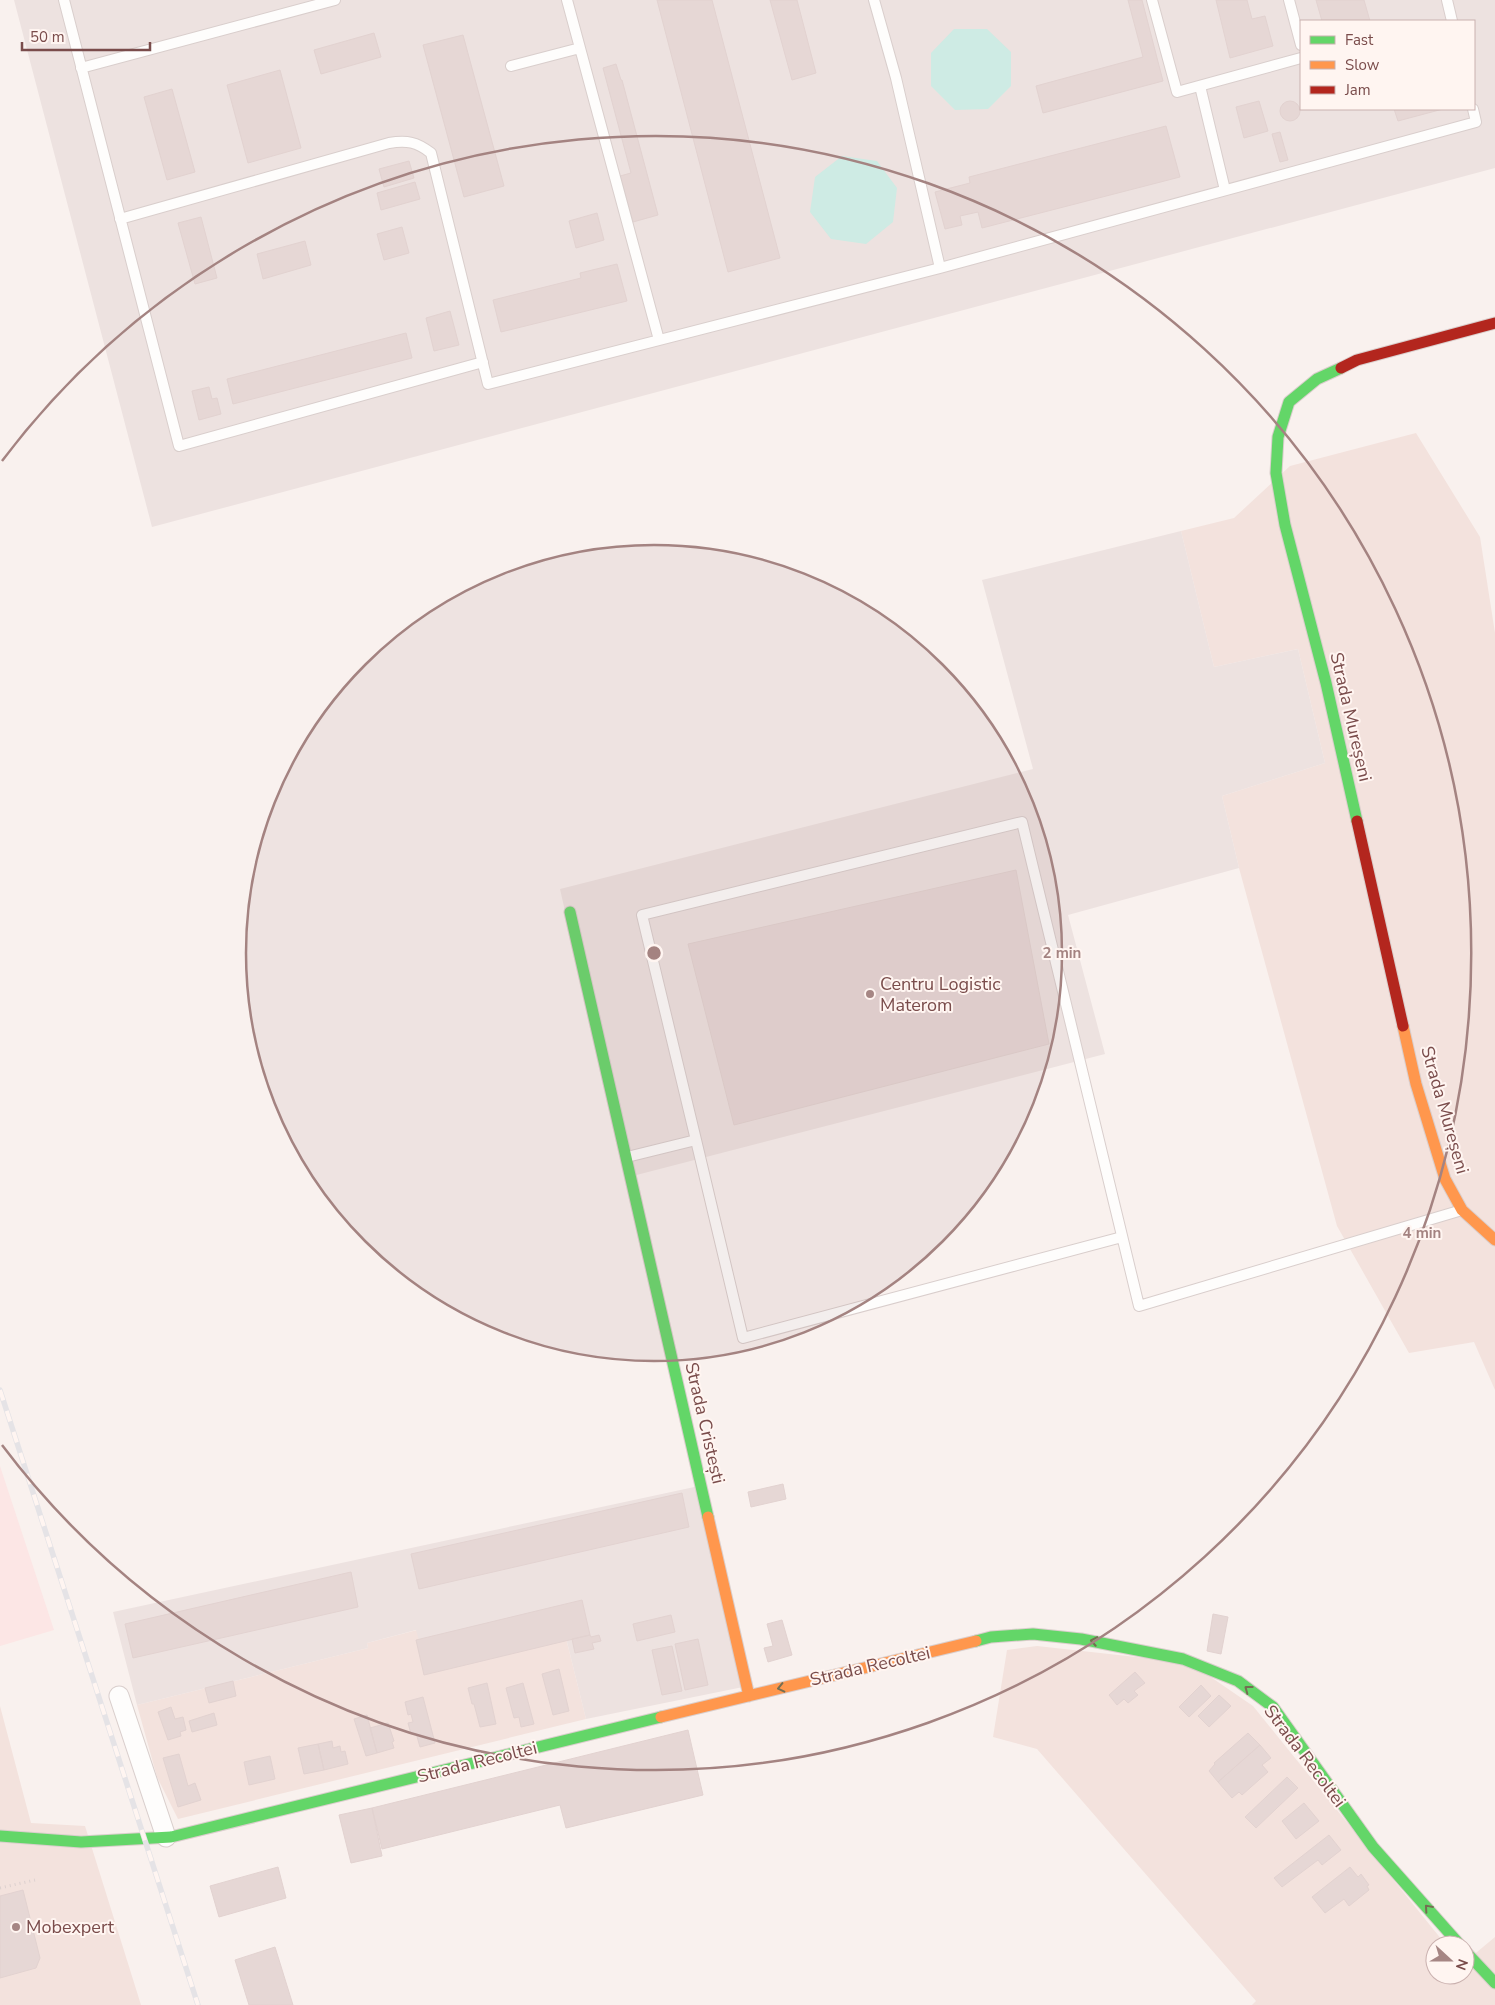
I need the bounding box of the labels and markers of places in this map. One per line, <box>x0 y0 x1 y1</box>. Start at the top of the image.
centre of rings <box>645 944 663 962</box>
place label: Centru Logistic Materom <box>880 972 1001 1017</box>
marker: Centru Logistic Materom <box>864 988 876 1000</box>
place label: Mobexpert <box>26 1915 115 1939</box>
marker: Mobexpert <box>10 1921 22 1933</box>

